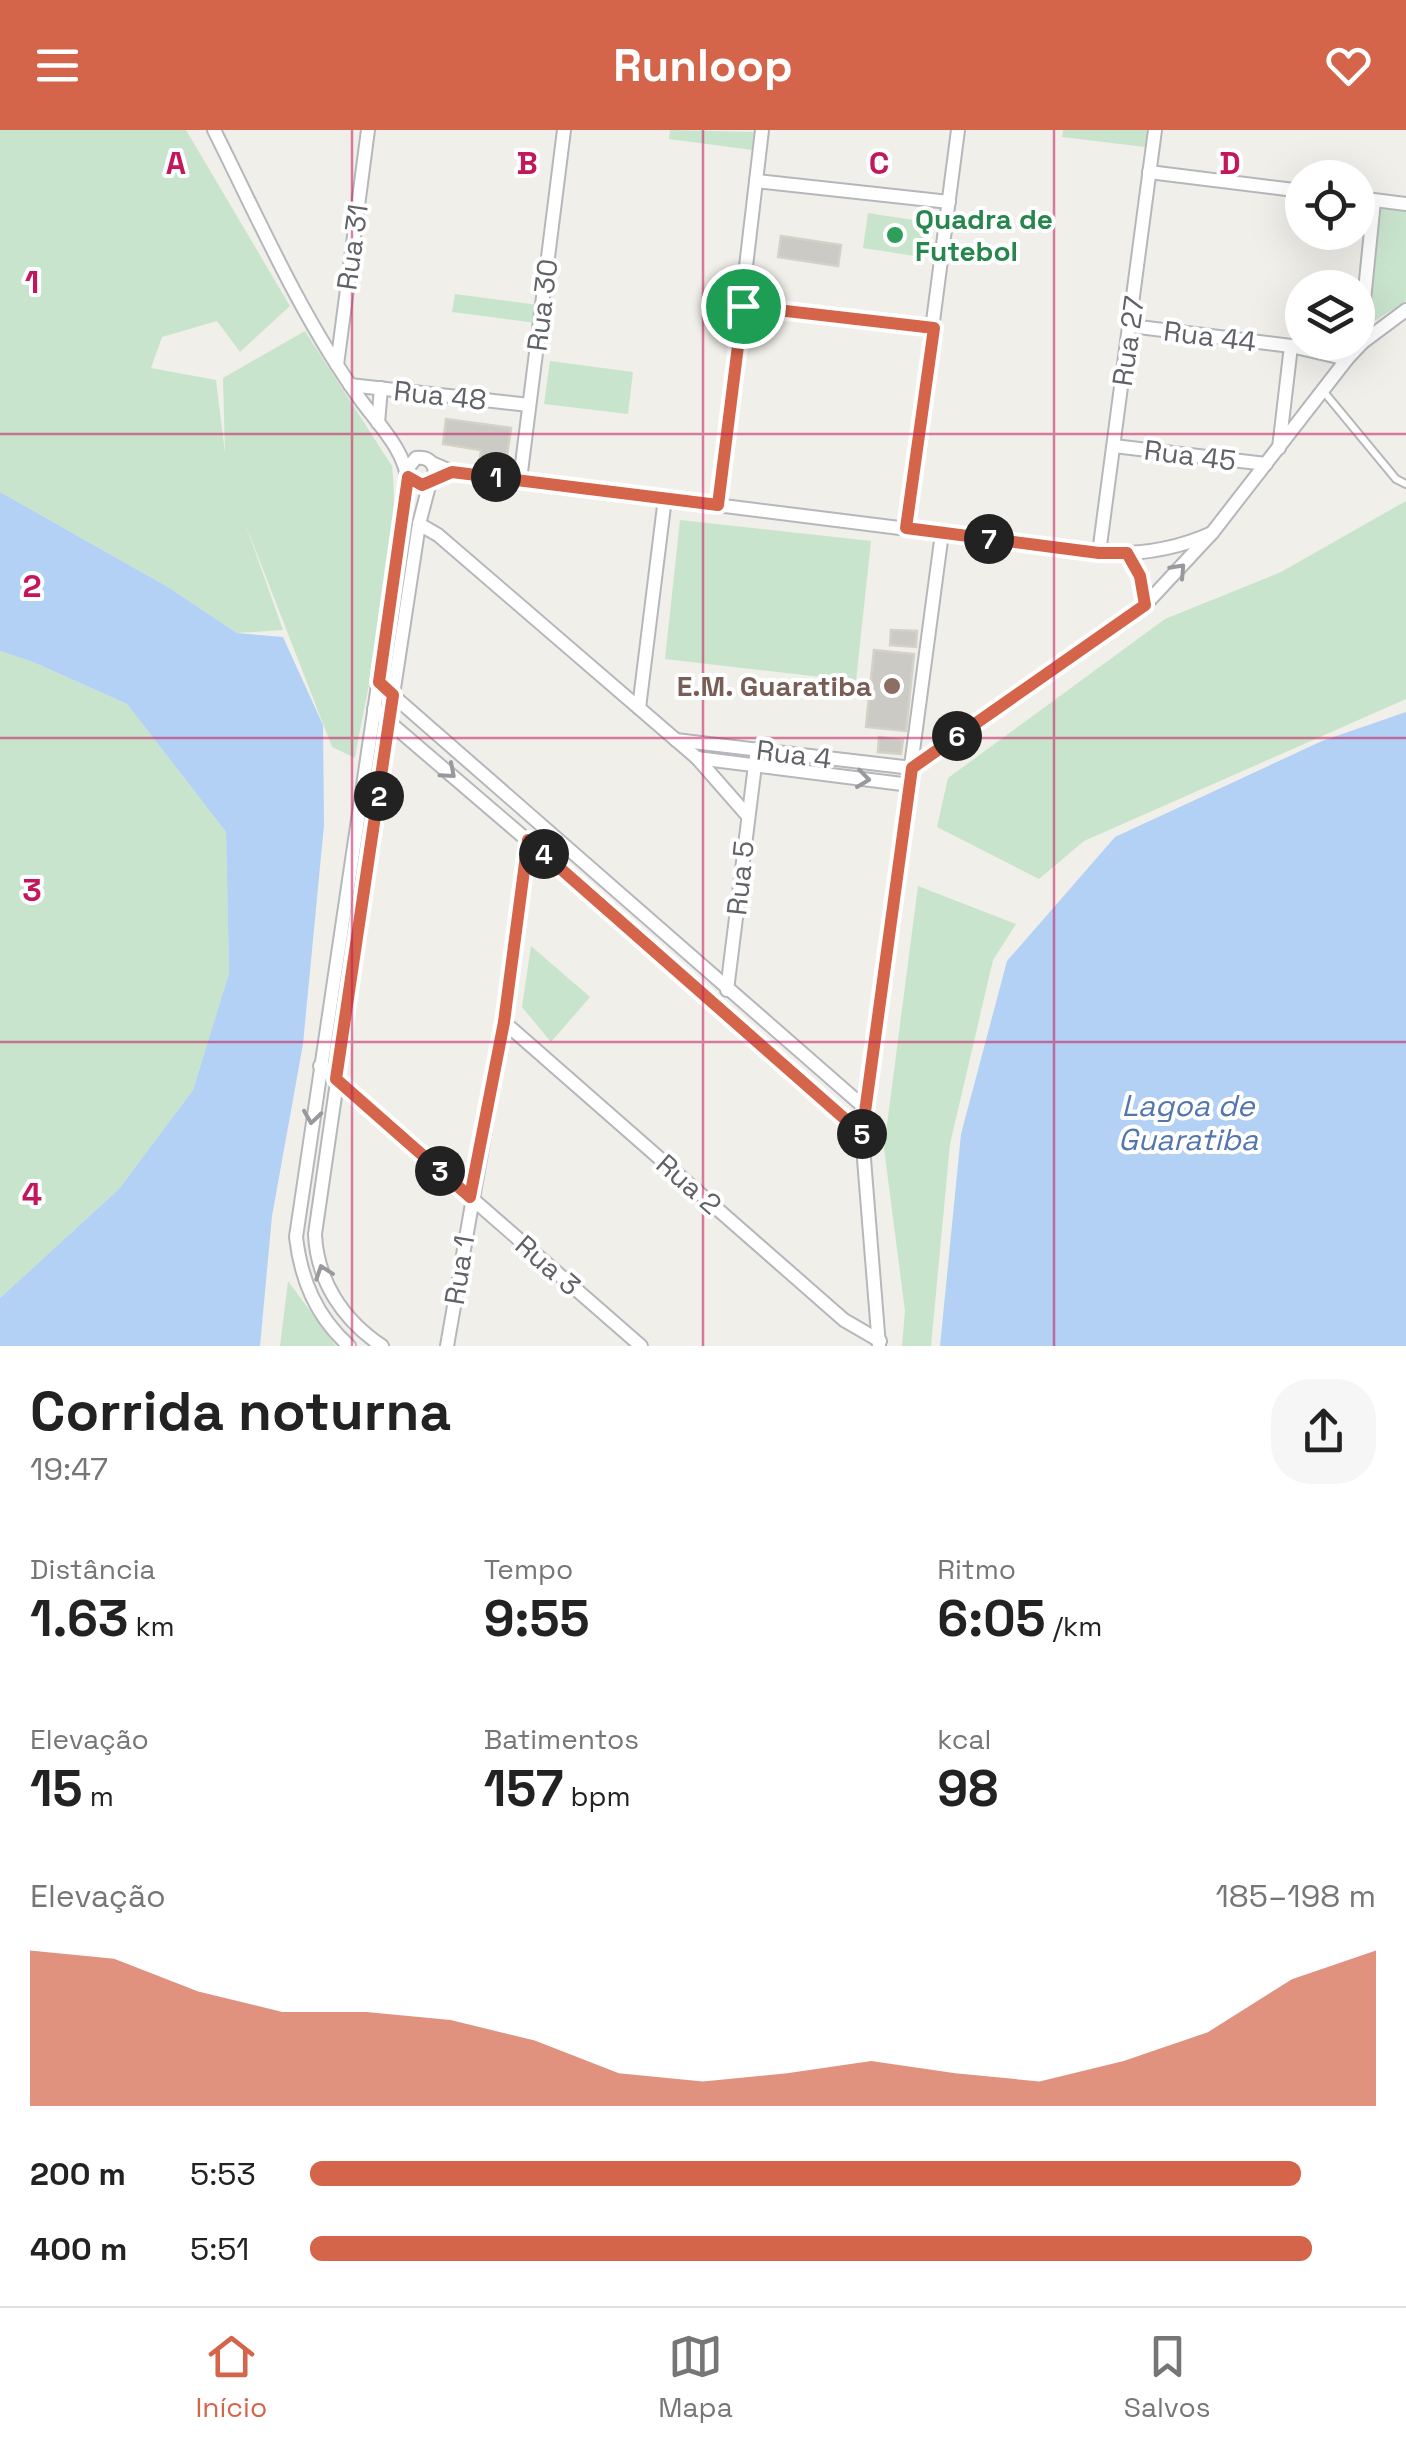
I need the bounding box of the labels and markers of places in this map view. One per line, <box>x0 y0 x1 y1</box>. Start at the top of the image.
place label: Quadra de Futebol <box>915 201 1053 269</box>
marker: Quadra de Futebol <box>884 224 906 246</box>
pin <box>701 264 786 349</box>
pin: 1 <box>471 452 521 502</box>
pin: 7 <box>964 514 1014 564</box>
place label: E.M. Guaratiba <box>677 668 872 704</box>
marker: E.M. Guaratiba <box>881 675 903 697</box>
pin: 6 <box>932 711 982 761</box>
pin: 2 <box>354 771 404 821</box>
pin: 4 <box>519 829 569 879</box>
pin: 5 <box>837 1109 887 1159</box>
pin: 3 <box>415 1146 465 1196</box>

